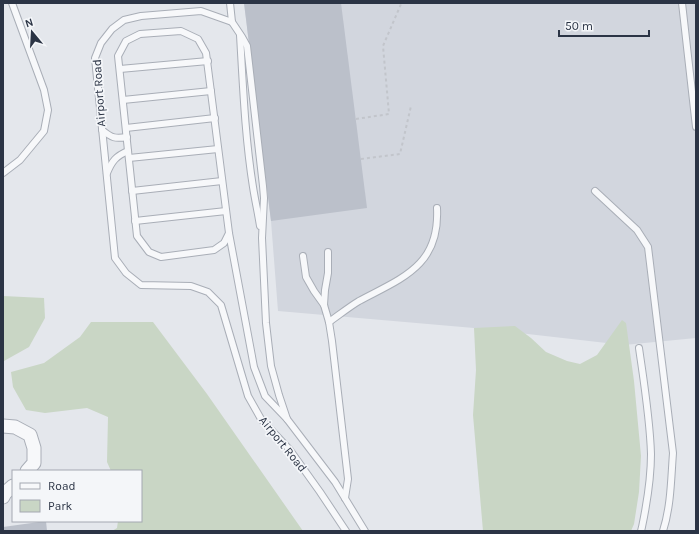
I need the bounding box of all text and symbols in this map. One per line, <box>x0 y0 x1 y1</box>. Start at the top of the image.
north arrow <box>12 12 52 52</box>
scale bar <box>559 12 649 38</box>
text: N <box>23 16 35 30</box>
text: 50 m <box>565 19 593 33</box>
street label: Airport Road <box>90 59 108 127</box>
street label: Airport Road <box>256 413 310 475</box>
legend <box>12 470 142 522</box>
text: Road <box>48 479 76 493</box>
text: Park <box>48 499 73 513</box>

